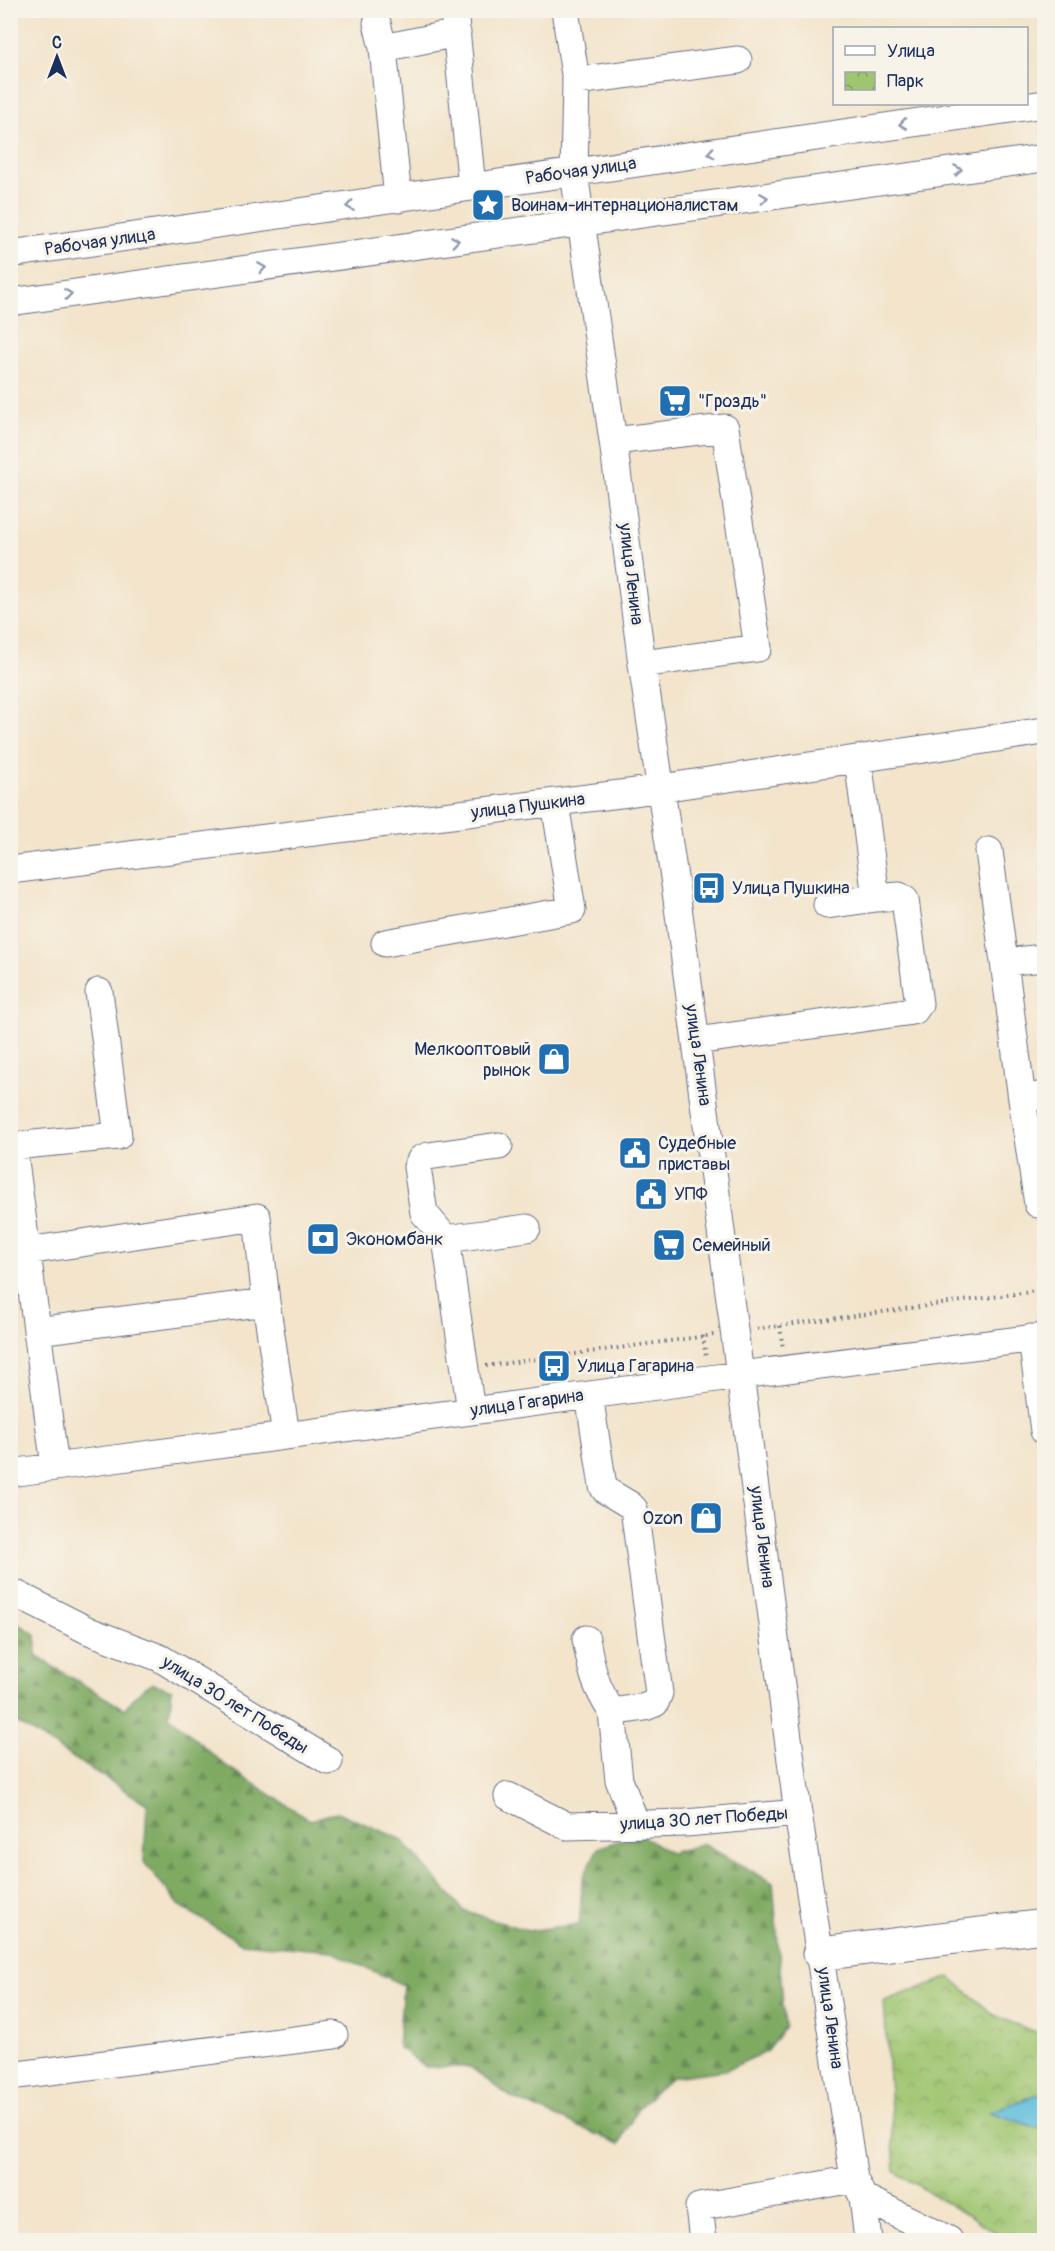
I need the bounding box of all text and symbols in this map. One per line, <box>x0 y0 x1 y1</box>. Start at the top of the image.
north arrow <box>27 27 87 87</box>
legend <box>833 27 1028 105</box>
text: С <box>52 33 62 53</box>
text: Улица <box>887 40 935 63</box>
text: Парк <box>887 70 924 93</box>
one-way arrow <box>899 118 908 130</box>
one-way arrow <box>706 146 715 158</box>
street label: Рабочая улица <box>524 152 638 190</box>
one-way arrow <box>953 165 962 177</box>
place icon: Воинам-интернационалистам <box>470 187 506 223</box>
one-way arrow <box>760 192 769 204</box>
place label: Воинам-интернационалистам <box>511 194 738 217</box>
one-way arrow <box>345 199 354 211</box>
street label: Рабочая улица <box>43 223 157 261</box>
one-way arrow <box>450 235 459 248</box>
one-way arrow <box>257 262 266 274</box>
one-way arrow <box>64 288 73 301</box>
supermarket icon: "Гроздь" <box>657 383 693 419</box>
place label: "Гроздь" <box>698 390 767 413</box>
street label: улица Ленина <box>613 521 649 626</box>
street label: улица Пушкина <box>469 788 586 825</box>
bus stop icon: Улица Пушкина <box>691 870 727 906</box>
place label: Улица Пушкина <box>732 877 850 900</box>
street label: улица Ленина <box>679 1002 717 1107</box>
place label: Мелкооптовый рынок <box>414 1038 531 1082</box>
shop icon: Мелкооптовый рынок <box>536 1041 572 1077</box>
place label: Судебные приставы <box>658 1132 736 1176</box>
public building icon: Судебные приставы <box>617 1135 653 1171</box>
public building icon: УПФ <box>633 1176 669 1212</box>
place label: УПФ <box>674 1183 708 1206</box>
bank icon: Экономбанк <box>305 1221 341 1257</box>
supermarket icon: Семейный <box>651 1227 687 1263</box>
place label: Экономбанк <box>346 1228 443 1251</box>
place label: Семейный <box>692 1234 771 1257</box>
bus stop icon: Улица Гагарина <box>536 1348 572 1384</box>
place label: Улица Гагарина <box>577 1355 694 1378</box>
street label: улица Гагарина <box>468 1384 585 1422</box>
street label: улица Ленина <box>744 1484 780 1589</box>
shop icon: Ozon <box>688 1500 724 1536</box>
place label: Ozon <box>643 1507 683 1530</box>
street label: улица 30 лет Победы <box>157 1650 312 1759</box>
street label: улица 30 лет Победы <box>618 1802 789 1836</box>
street label: улица Ленина <box>811 1965 849 2070</box>

